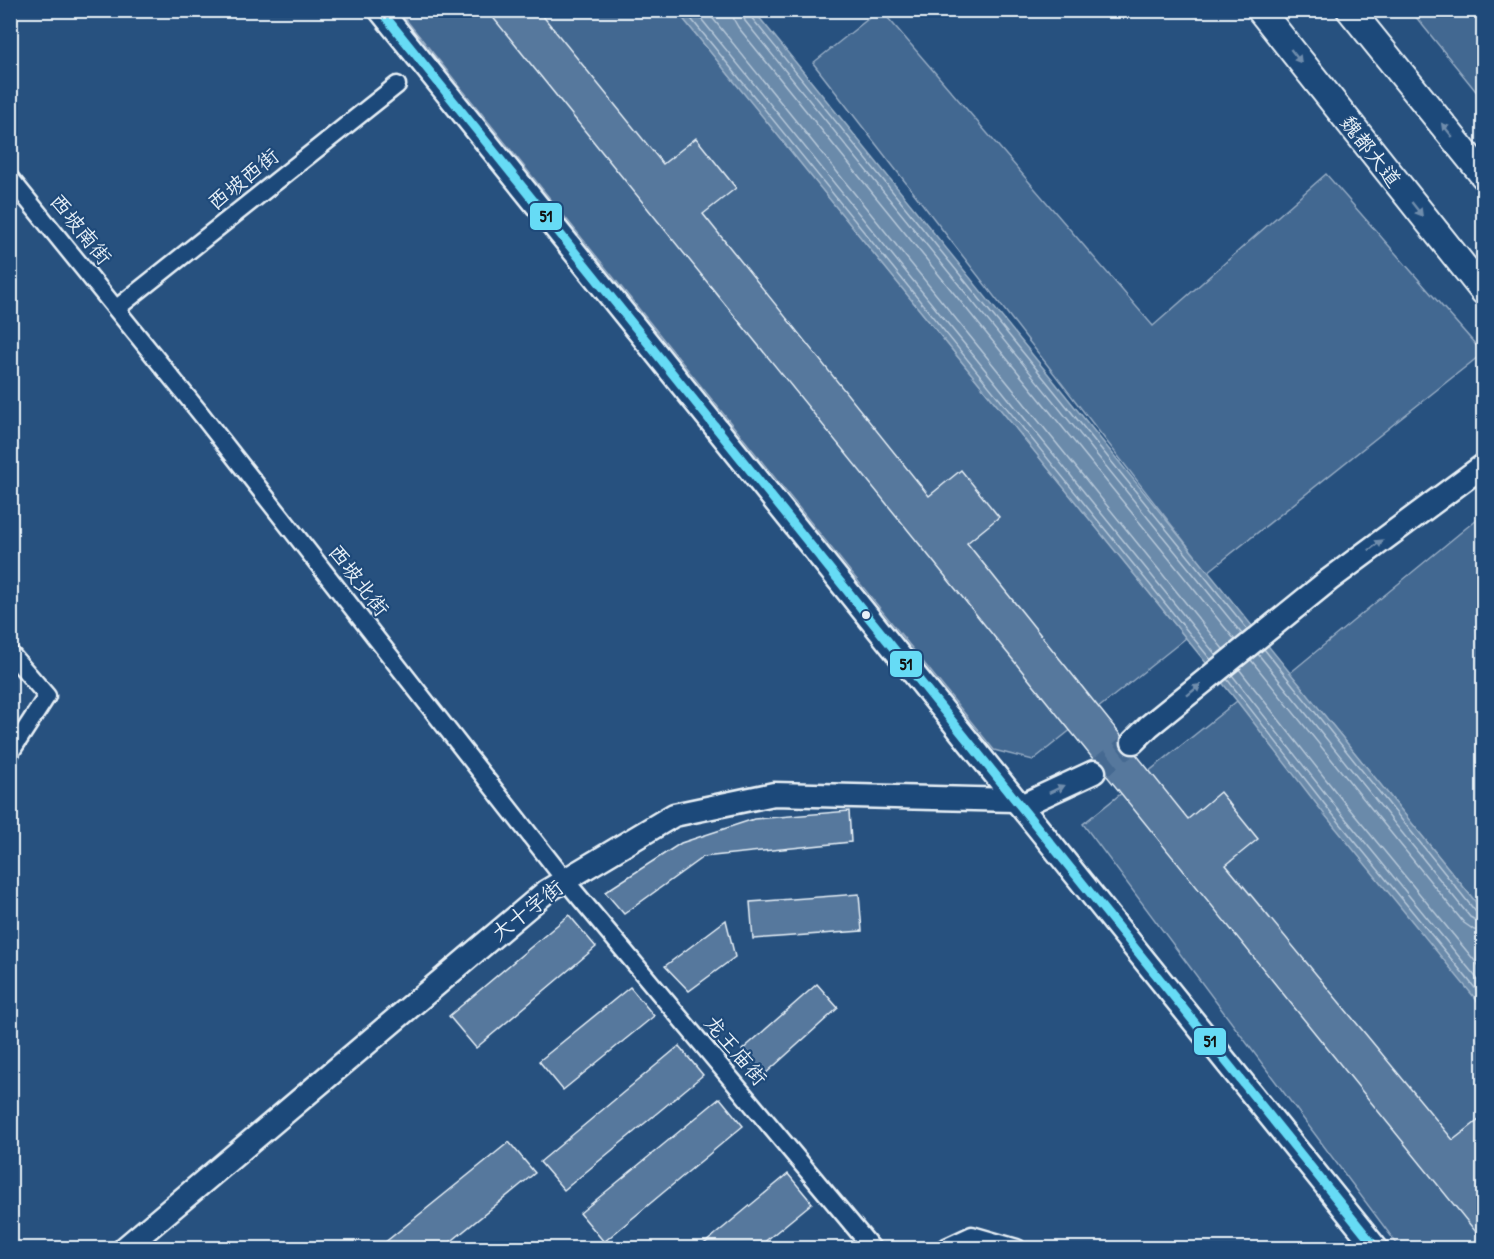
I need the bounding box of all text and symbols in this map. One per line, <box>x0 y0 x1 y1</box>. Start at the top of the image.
one-way arrow <box>1289 49 1301 64</box>
street label: 魏都大道 <box>1334 109 1408 193</box>
one-way arrow <box>1440 122 1453 138</box>
street label: 西坡西街 <box>201 141 285 217</box>
street label: 西坡南街 <box>43 187 119 271</box>
one-way arrow <box>1411 201 1424 217</box>
line badge: 51 <box>529 202 563 231</box>
text: 51 <box>540 205 552 227</box>
street label: 西坡北街 <box>322 538 396 622</box>
one-way arrow <box>1367 539 1383 551</box>
unlabelled marker <box>860 609 872 621</box>
line badge: 51 <box>889 650 923 678</box>
text: 51 <box>900 653 912 675</box>
one-way arrow <box>1186 683 1202 696</box>
one-way arrow <box>1049 784 1067 794</box>
street label: 大十字街 <box>485 873 569 947</box>
street label: 龙王庙街 <box>698 1009 774 1091</box>
line badge: 51 <box>1193 1027 1227 1056</box>
text: 51 <box>1204 1030 1216 1052</box>

